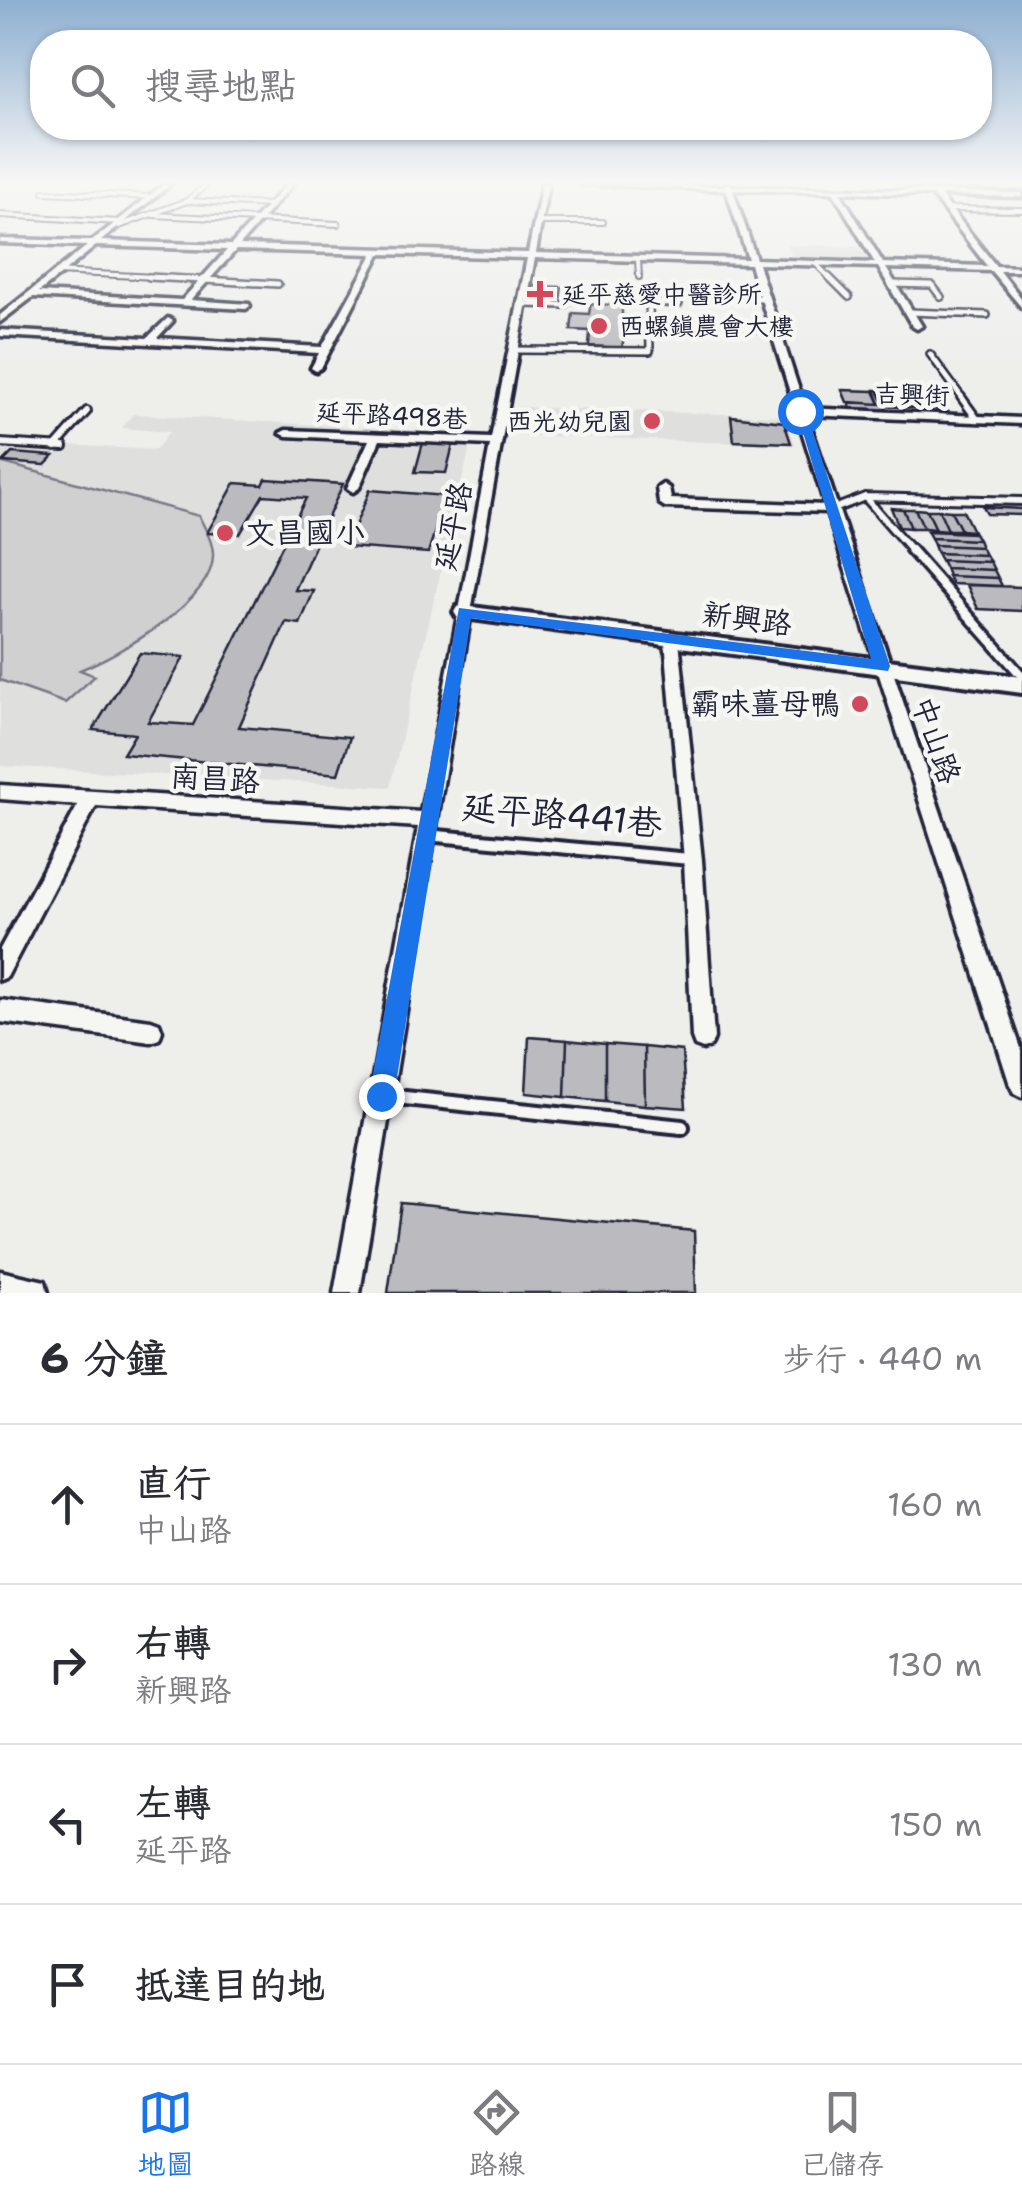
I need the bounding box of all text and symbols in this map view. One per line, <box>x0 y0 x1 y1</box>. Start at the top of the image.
search box <box>30 30 992 140</box>
icon: search <box>65 58 120 113</box>
text: 搜尋地點 <box>145 60 297 111</box>
place label: 延平慈愛中醫診所 <box>562 277 762 311</box>
marker: 延平慈愛中醫診所 <box>527 281 553 307</box>
place label: 西螺鎮農會大樓 <box>619 309 794 343</box>
marker: 西螺鎮農會大樓 <box>588 315 610 337</box>
street label: 吉興街 <box>874 376 950 412</box>
route start <box>778 389 824 435</box>
street label: 延平路498巷 <box>316 394 468 436</box>
place label: 西光幼兒園 <box>507 404 632 438</box>
marker: 西光幼兒園 <box>641 410 663 432</box>
street label: 延平路 <box>424 478 481 574</box>
place label: 文昌國小 <box>245 512 365 553</box>
marker: 文昌國小 <box>214 522 236 544</box>
street label: 新興路 <box>700 593 794 644</box>
place label: 霸味薑母鴨 <box>690 683 840 724</box>
street label: 中山路 <box>902 691 971 789</box>
marker: 霸味薑母鴨 <box>849 693 871 715</box>
street label: 南昌路 <box>169 755 261 802</box>
street label: 延平路441巷 <box>460 782 664 847</box>
route end <box>359 1074 405 1120</box>
text: 6 分鐘 <box>40 1330 168 1386</box>
text: 步行 · 440 m <box>783 1337 982 1380</box>
text: 直行 <box>135 1457 211 1508</box>
icon: ahead <box>40 1477 95 1532</box>
text: 160 m <box>887 1483 982 1526</box>
text: 中山路 <box>135 1508 231 1551</box>
text: 右轉 <box>135 1617 211 1668</box>
icon: right <box>40 1637 95 1692</box>
text: 130 m <box>887 1643 982 1686</box>
text: 新興路 <box>135 1668 231 1711</box>
text: 左轉 <box>135 1777 211 1828</box>
icon: left <box>40 1797 95 1852</box>
text: 150 m <box>889 1803 982 1846</box>
text: 延平路 <box>135 1828 231 1871</box>
icon: arrive <box>40 1957 95 2012</box>
text: 抵達目的地 <box>135 1959 325 2010</box>
tab: 地圖 <box>138 2085 194 2183</box>
tab: 路線 <box>469 2085 525 2183</box>
tab: 已儲存 <box>800 2085 884 2183</box>

